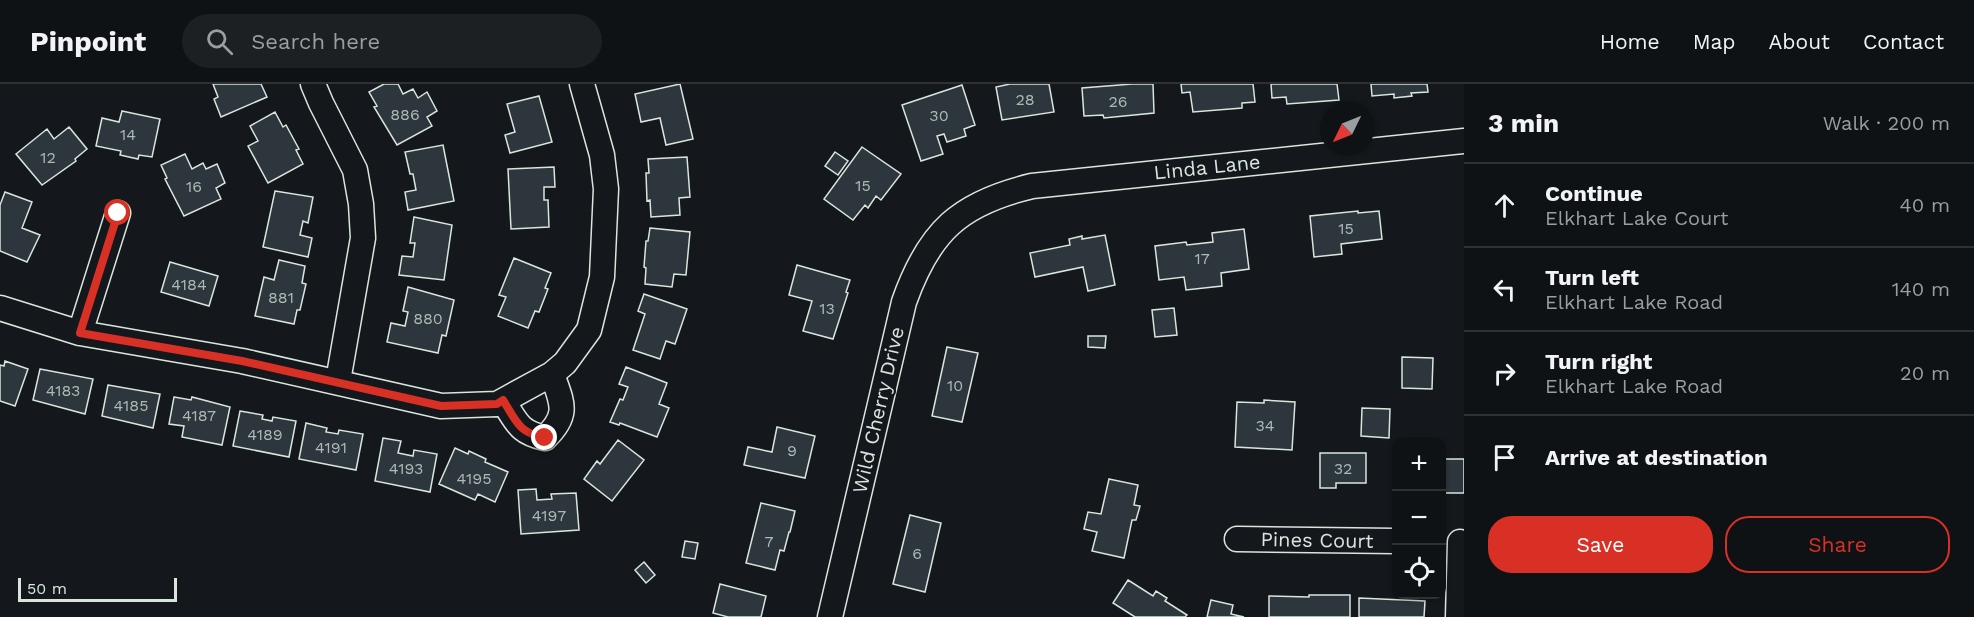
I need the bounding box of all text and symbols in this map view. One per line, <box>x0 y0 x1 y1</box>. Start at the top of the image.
search box <box>182 14 602 68</box>
text: Pinpoint <box>30 25 146 58</box>
icon: search <box>203 25 236 58</box>
text: Search here <box>251 29 380 54</box>
text: Home <box>1600 29 1660 54</box>
text: Map <box>1693 29 1736 54</box>
text: About <box>1769 29 1830 54</box>
text: Contact <box>1863 29 1944 54</box>
house number: 28 <box>1015 90 1035 109</box>
house number: 26 <box>1108 92 1128 111</box>
north arrow <box>1320 102 1374 156</box>
house number: 886 <box>390 105 420 124</box>
house number: 30 <box>929 106 949 125</box>
text: 3 min <box>1488 108 1559 138</box>
text: Walk · 200 m <box>1823 111 1950 135</box>
house number: 14 <box>120 125 136 144</box>
house number: 12 <box>40 148 56 167</box>
street label: Linda Lane <box>1152 149 1262 185</box>
house number: 15 <box>855 176 871 195</box>
house number: 16 <box>186 177 202 196</box>
text: Continue <box>1545 181 1643 206</box>
icon: ahead <box>1488 189 1521 222</box>
text: 40 m <box>1899 193 1950 217</box>
route start <box>104 199 130 225</box>
text: Elkhart Lake Court <box>1545 206 1728 230</box>
house number: 15 <box>1338 219 1354 238</box>
house number: 17 <box>1194 249 1210 268</box>
text: Turn left <box>1545 265 1639 290</box>
icon: left <box>1488 273 1521 306</box>
house number: 4184 <box>171 275 207 294</box>
text: 140 m <box>1892 277 1950 301</box>
house number: 881 <box>268 288 294 307</box>
text: Elkhart Lake Road <box>1545 290 1723 314</box>
house number: 13 <box>819 299 835 318</box>
house number: 880 <box>413 309 443 328</box>
street label: Wild Cherry Drive <box>847 324 909 496</box>
text: Turn right <box>1545 349 1652 374</box>
icon: right <box>1488 357 1521 390</box>
text: 20 m <box>1900 361 1950 385</box>
text: Elkhart Lake Road <box>1545 374 1723 398</box>
house number: 10 <box>947 376 963 395</box>
house number: 4183 <box>46 381 80 400</box>
house number: 4185 <box>114 396 148 415</box>
house number: 4187 <box>182 406 216 425</box>
house number: 34 <box>1255 416 1275 435</box>
route end <box>531 424 557 450</box>
house number: 4189 <box>247 425 283 444</box>
map controls <box>1392 437 1446 599</box>
button: + <box>1392 437 1446 491</box>
house number: 4191 <box>315 438 347 457</box>
house number: 9 <box>787 441 797 460</box>
icon: arrive <box>1488 441 1521 474</box>
text: Arrive at destination <box>1545 445 1768 470</box>
house number: 4193 <box>389 459 423 478</box>
house number: 32 <box>1334 459 1352 478</box>
house number: 4195 <box>457 469 491 488</box>
button: − <box>1392 491 1446 545</box>
house number: 4197 <box>532 506 566 525</box>
button: Save <box>1488 516 1713 573</box>
button: Share <box>1725 516 1950 573</box>
street label: Pines Court <box>1260 527 1374 553</box>
house number: 7 <box>765 532 774 551</box>
house number: 6 <box>912 544 922 563</box>
button: locate <box>1392 545 1446 599</box>
scale bar <box>18 575 177 602</box>
text: 50 m <box>27 579 67 598</box>

